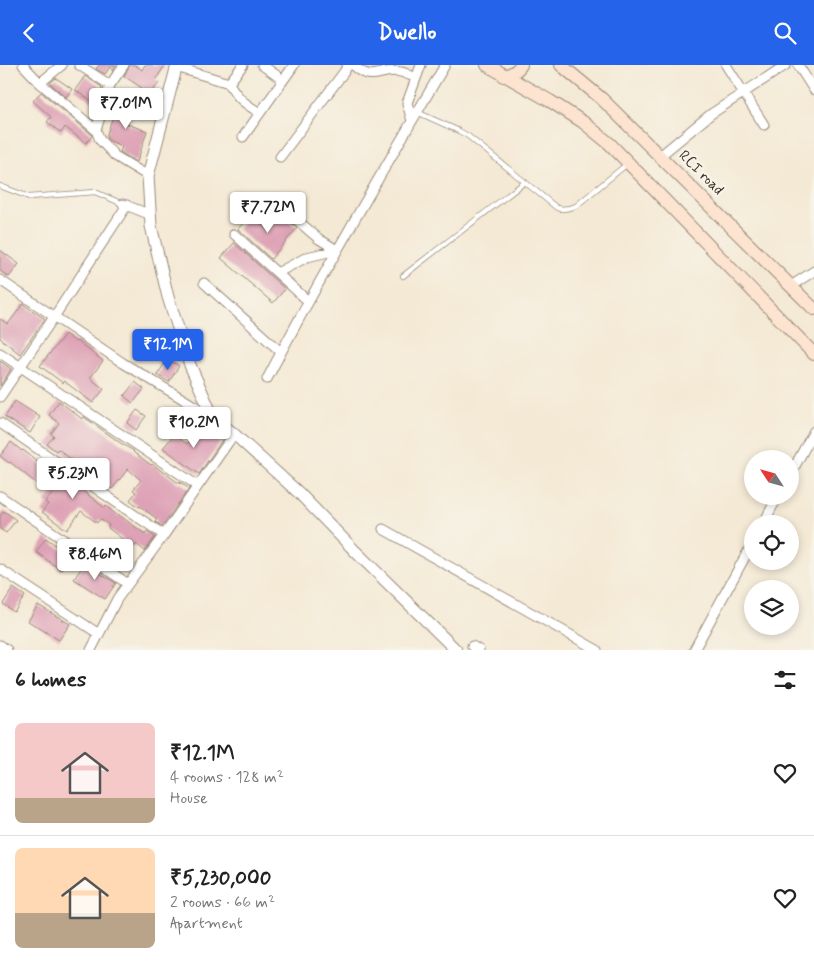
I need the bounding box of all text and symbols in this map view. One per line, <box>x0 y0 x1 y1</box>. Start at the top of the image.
icon: back <box>15 19 43 47</box>
text: Dwello <box>377 19 437 47</box>
icon: search <box>771 19 799 47</box>
pin: ₹7.01M <box>85 87 167 130</box>
text: ₹7.01M <box>100 93 152 114</box>
street label: RCI road <box>674 146 728 200</box>
pin: ₹7.72M <box>227 191 309 234</box>
text: ₹7.72M <box>241 197 295 218</box>
pin: ₹12.1M <box>127 329 209 371</box>
text: ₹12.1M <box>143 334 193 355</box>
pin: ₹10.2M <box>153 407 235 449</box>
text: ₹10.2M <box>169 412 219 433</box>
north arrow <box>744 450 799 505</box>
map controls <box>744 450 799 635</box>
pin: ₹5.23M <box>32 457 114 500</box>
text: ₹5.23M <box>48 463 98 484</box>
button: locate <box>744 515 799 570</box>
pin: ₹8.46M <box>54 539 136 581</box>
text: ₹8.46M <box>68 544 122 565</box>
button: layers <box>744 580 799 635</box>
text: 6 homes <box>15 666 86 694</box>
icon: filters <box>771 666 799 694</box>
text: ₹12.1M <box>170 739 235 767</box>
icon: home <box>55 743 115 803</box>
icon: heart <box>771 759 799 787</box>
text: 4 rooms · 128 m² <box>170 767 284 788</box>
text: House <box>170 788 208 809</box>
text: ₹5,230,000 <box>170 864 271 892</box>
icon: home <box>55 868 115 928</box>
icon: heart <box>771 884 799 912</box>
text: 2 rooms · 66 m² <box>170 892 275 913</box>
text: Apartment <box>170 913 243 934</box>

